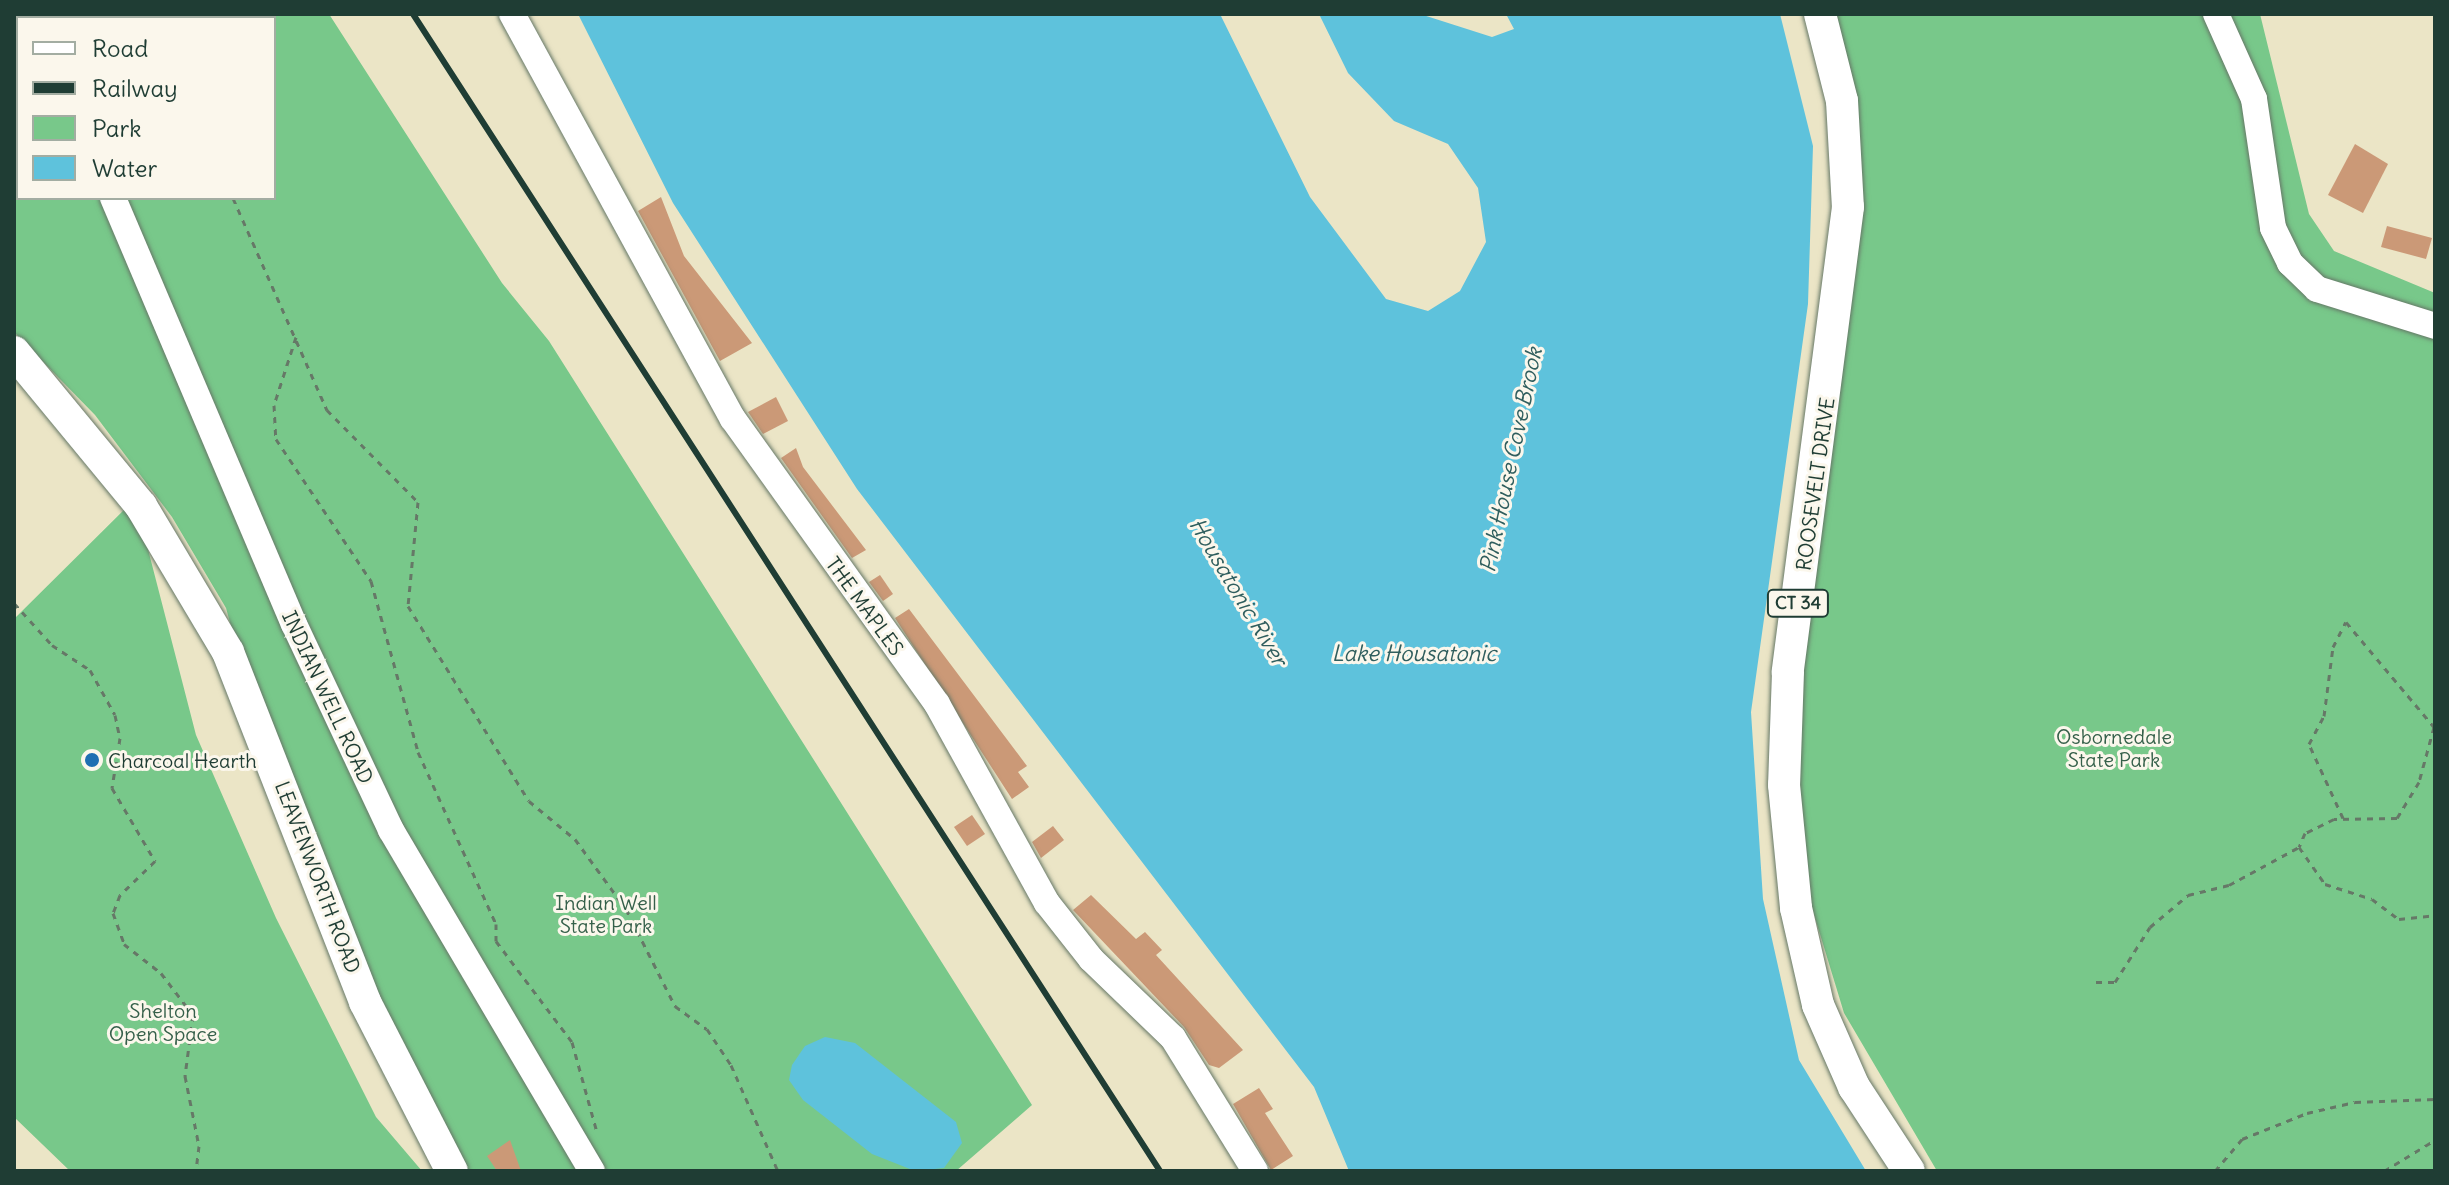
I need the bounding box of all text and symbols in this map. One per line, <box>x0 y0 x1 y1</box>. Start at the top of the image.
legend <box>16 16 276 200</box>
text: Road <box>92 33 148 63</box>
text: Railway <box>92 73 178 103</box>
text: Park <box>92 113 142 143</box>
text: Water <box>92 153 157 183</box>
water label: Pink House Cove Brook <box>1474 345 1548 575</box>
street label: ROOSEVELT DRIVE <box>1791 396 1839 572</box>
water label: Housatonic River <box>1183 513 1293 671</box>
street label: THE MAPLES <box>821 552 909 660</box>
road number: CT 34 <box>1766 589 1830 617</box>
street label: INDIAN WELL ROAD <box>277 607 379 787</box>
water label: Lake Housatonic <box>1332 641 1496 667</box>
park label: Osbornedale State Park <box>2056 724 2172 771</box>
place label: Charcoal Hearth <box>108 748 257 772</box>
marker: Charcoal Hearth <box>83 751 101 769</box>
street label: LEAVENWORTH ROAD <box>270 778 366 976</box>
park label: Indian Well State Park <box>555 891 657 938</box>
park label: Shelton Open Space <box>109 998 217 1045</box>

